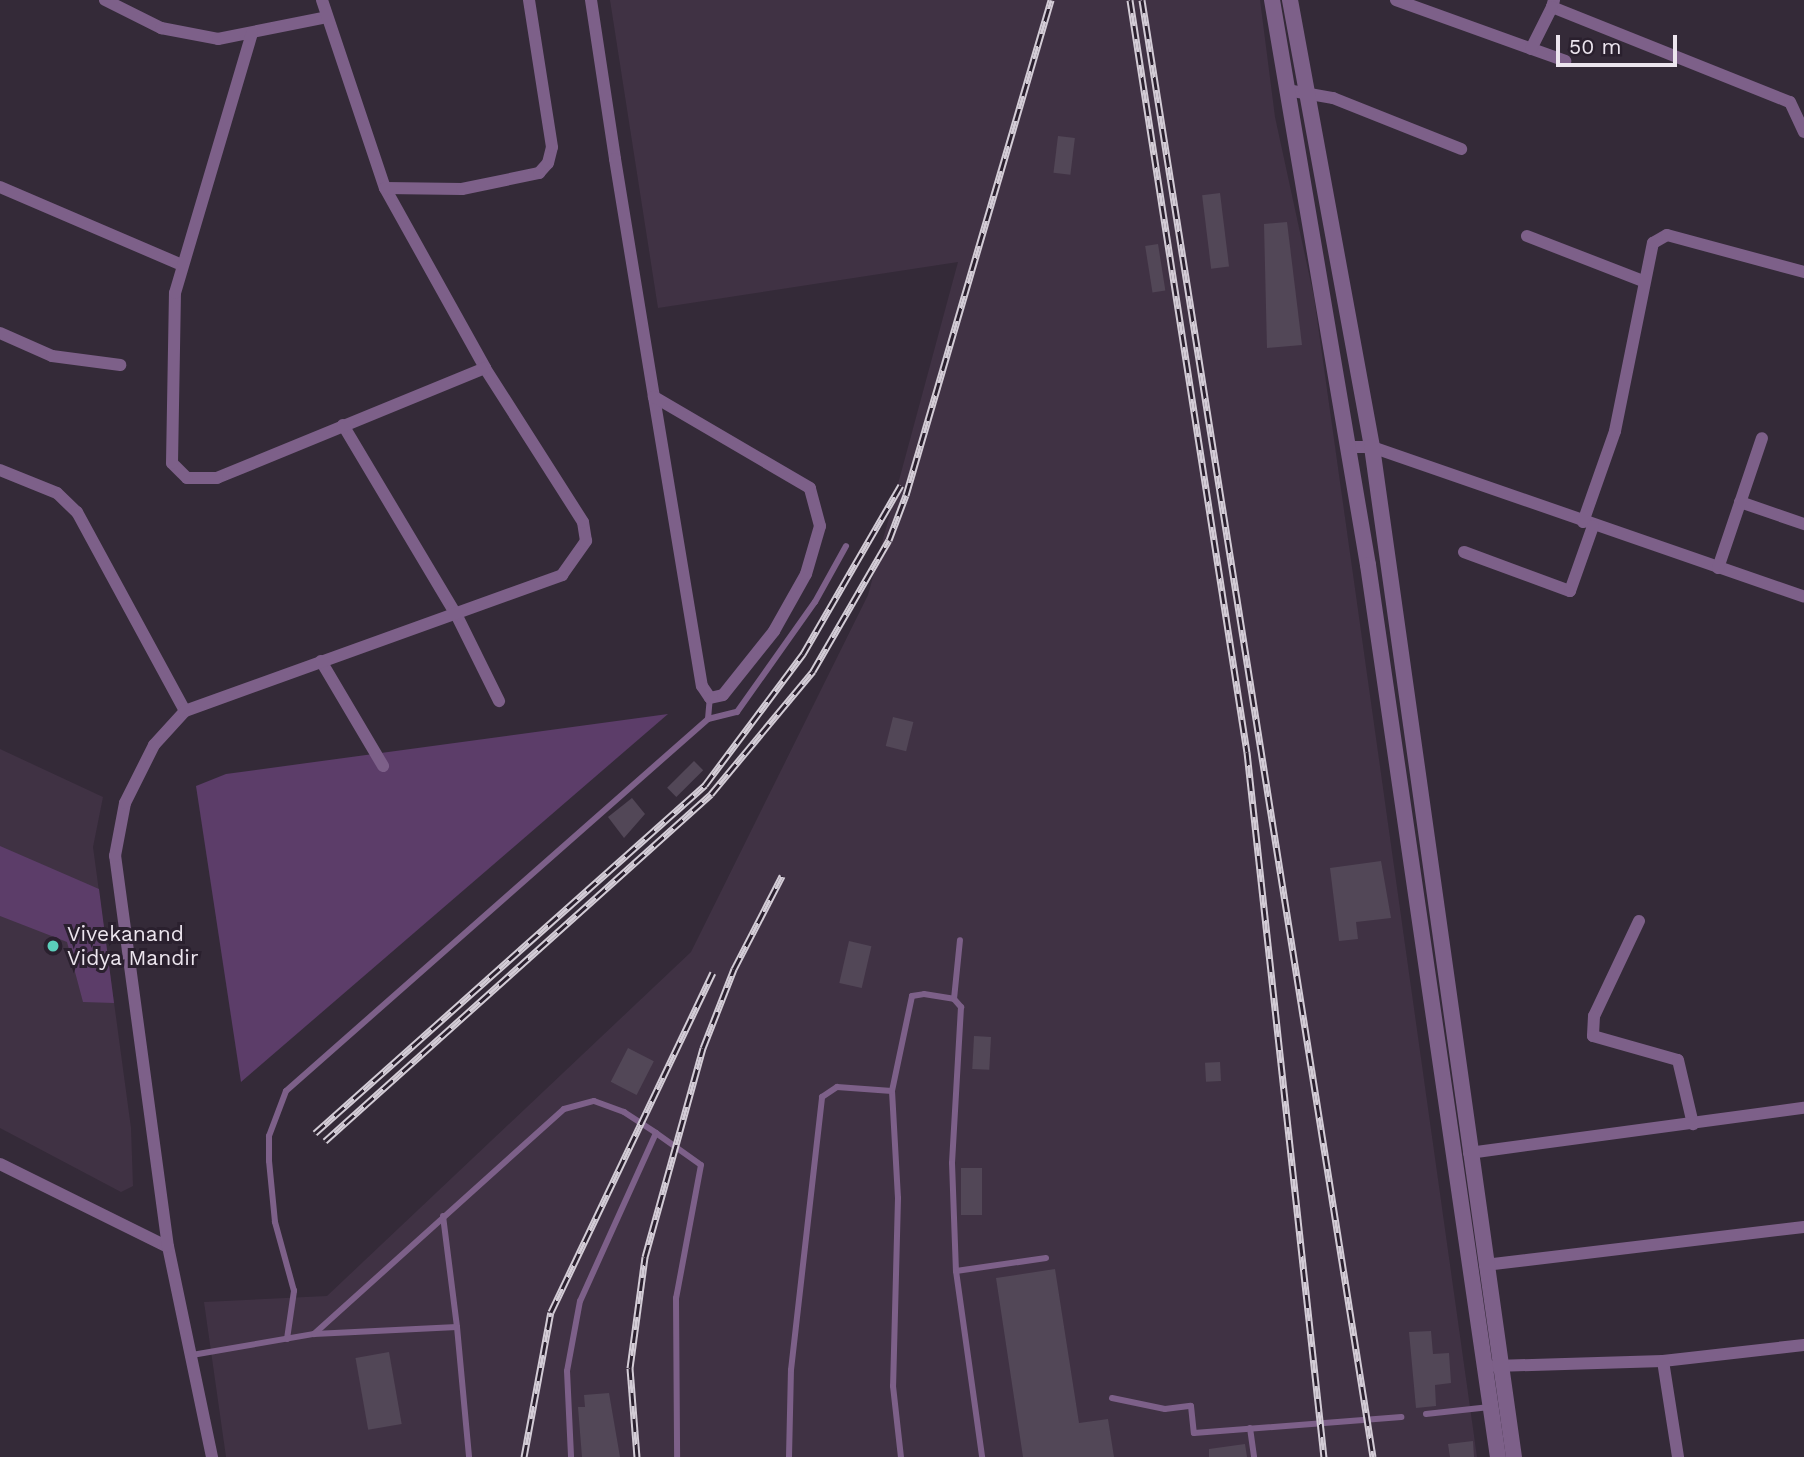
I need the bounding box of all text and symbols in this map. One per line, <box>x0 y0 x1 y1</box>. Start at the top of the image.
scale bar <box>1559 21 1680 65</box>
text: 50 m <box>1569 34 1621 59</box>
place label: Vivekanand Vidya Mandir <box>67 921 199 971</box>
marker: Vivekanand Vidya Mandir <box>45 938 61 954</box>

